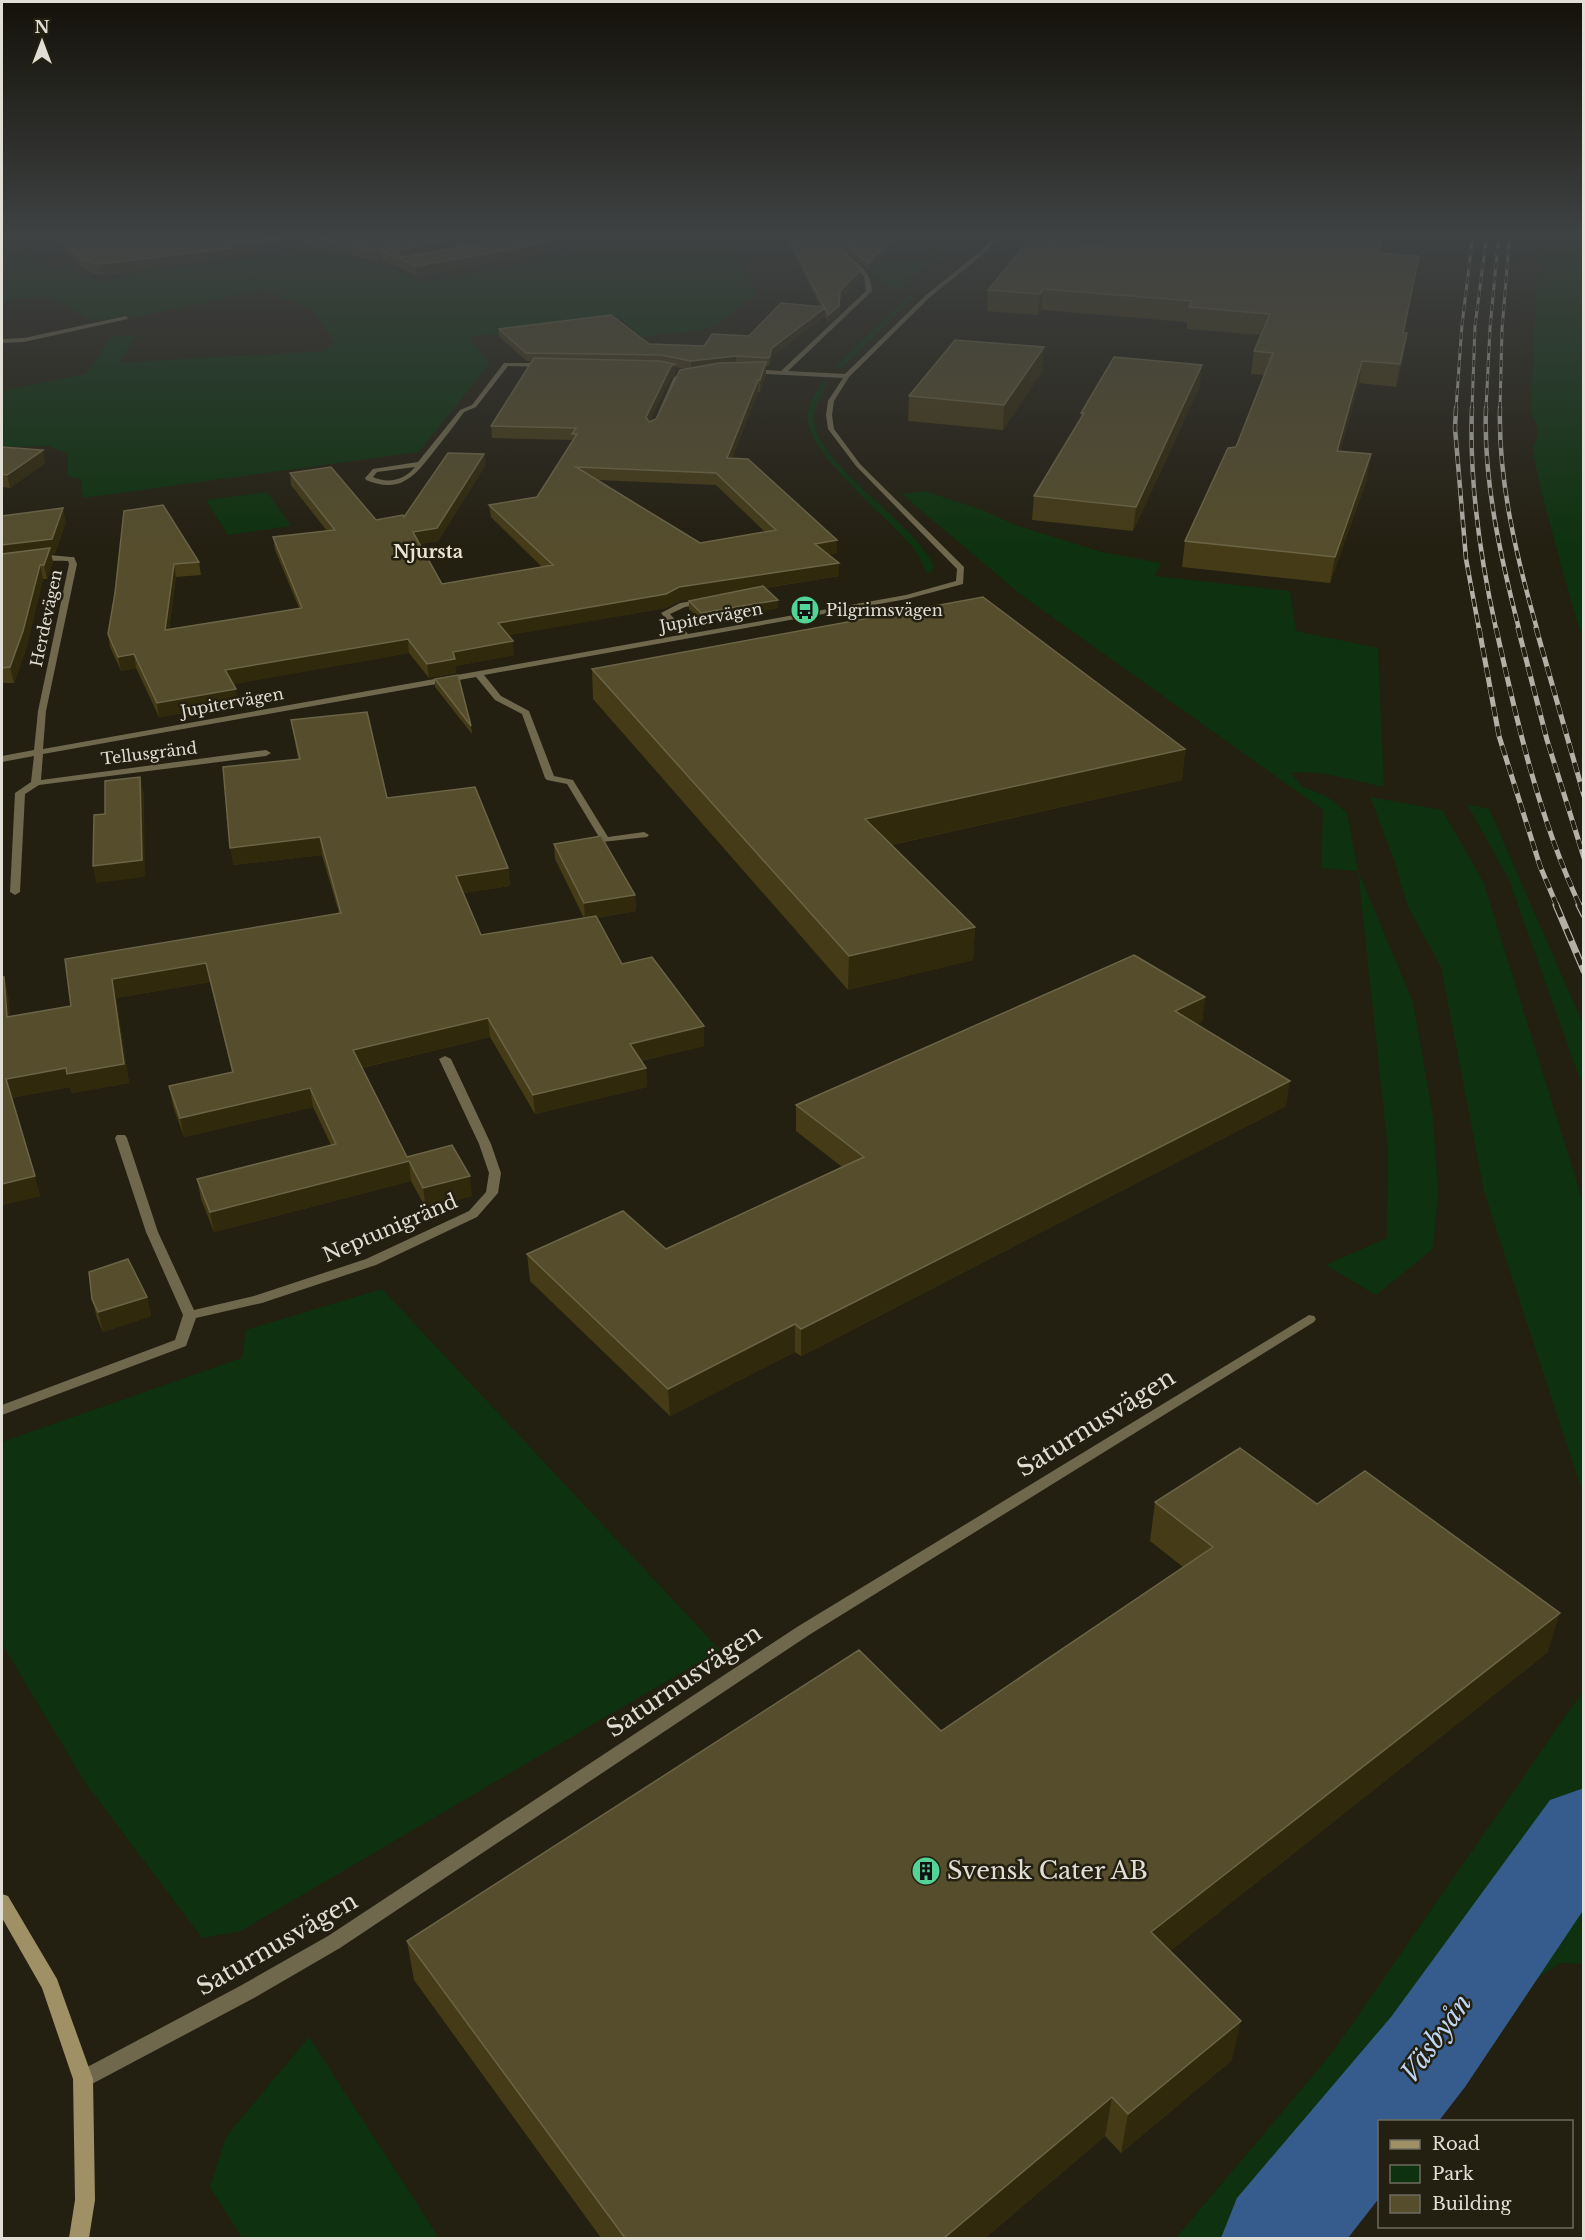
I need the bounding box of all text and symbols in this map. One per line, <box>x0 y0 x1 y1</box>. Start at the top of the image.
north arrow <box>12 12 72 72</box>
text: N <box>34 17 50 37</box>
district label: Njursta <box>393 541 464 563</box>
street label: Herdevägen <box>26 568 66 668</box>
bus stop icon: Pilgrimsvägen <box>789 594 821 626</box>
street label: Jupitervägen <box>656 598 764 636</box>
place label: Pilgrimsvägen <box>826 600 943 620</box>
street label: Jupitervägen <box>177 683 285 721</box>
street label: Tellusgränd <box>100 737 198 769</box>
street label: Neptunigränd <box>319 1189 461 1267</box>
street label: Saturnusvägen <box>1011 1362 1180 1483</box>
street label: Saturnusvägen <box>601 1618 767 1743</box>
building icon: Svensk Cater AB <box>910 1855 942 1887</box>
place label: Svensk Cater AB <box>947 1856 1148 1885</box>
street label: Saturnusvägen <box>191 1886 362 2001</box>
water label: Väsbyån <box>1393 1988 1479 2088</box>
legend <box>1378 2120 1573 2228</box>
text: Road <box>1432 2133 1480 2155</box>
text: Park <box>1432 2163 1474 2185</box>
text: Building <box>1432 2193 1511 2215</box>

